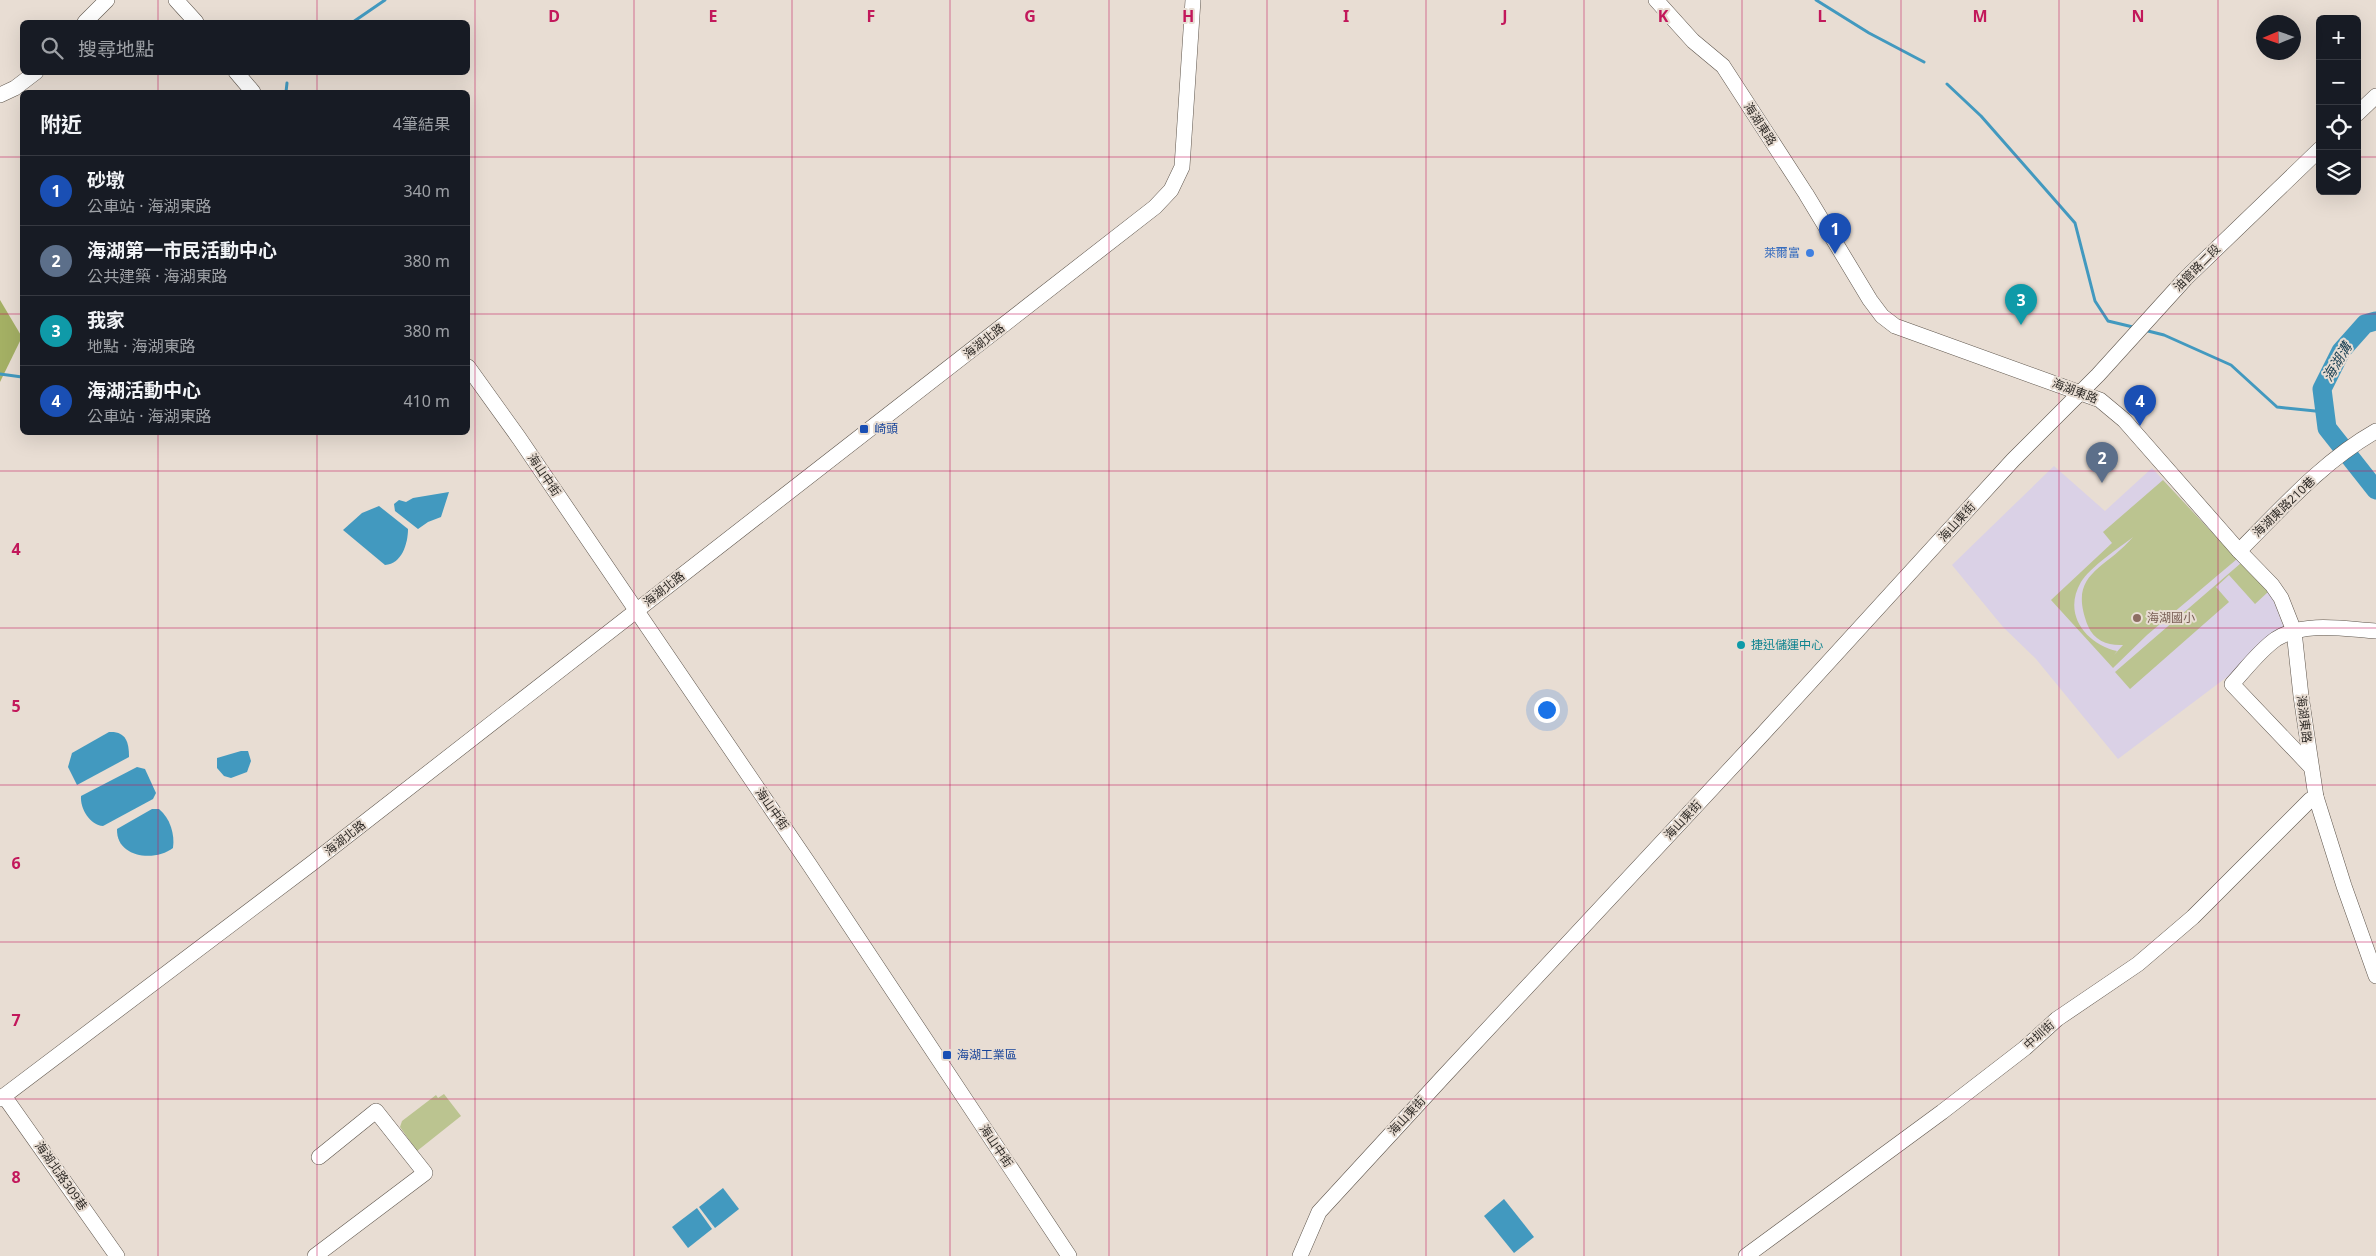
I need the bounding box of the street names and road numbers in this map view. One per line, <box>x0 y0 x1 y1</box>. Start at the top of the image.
street label: 海湖東路 <box>1740 99 1781 148</box>
street label: 油管路二段 <box>2169 240 2224 295</box>
street label: 海湖北路 <box>960 319 1008 362</box>
street label: 海湖東路 <box>2050 374 2101 407</box>
street label: 海山中街 <box>524 450 565 499</box>
street label: 海湖東路210巷 <box>2249 473 2319 541</box>
street label: 海山東街 <box>1934 498 1979 545</box>
street label: 海湖北路 <box>640 567 688 610</box>
street label: 海湖東路 <box>2293 694 2316 744</box>
street label: 海山中街 <box>752 784 793 833</box>
street label: 海山東街 <box>1660 796 1705 843</box>
street label: 海湖北路 <box>321 816 369 859</box>
street label: 中圳街 <box>2020 1016 2058 1053</box>
street label: 海山東街 <box>1384 1092 1429 1139</box>
street label: 海山中街 <box>976 1121 1017 1170</box>
street label: 海湖北路309巷 <box>31 1138 91 1214</box>

